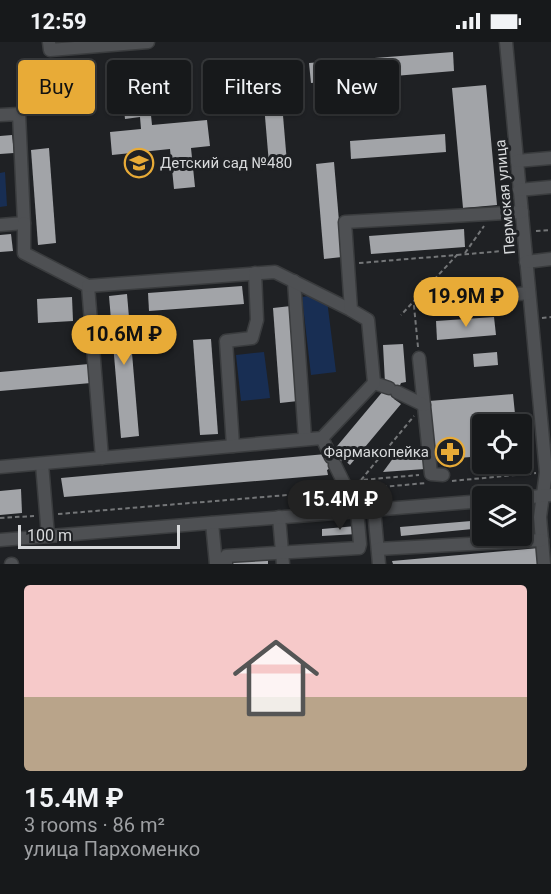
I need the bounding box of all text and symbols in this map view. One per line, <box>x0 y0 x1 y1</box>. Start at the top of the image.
text: 12:59 <box>30 9 87 34</box>
chip: Buy <box>18 60 95 114</box>
chip: Rent <box>107 60 191 114</box>
chip: Filters <box>203 60 303 114</box>
chip: New <box>315 60 399 114</box>
street label: Пермская улица <box>491 139 519 255</box>
school or university icon: Детский сад №480 <box>123 147 155 179</box>
place label: Детский сад №480 <box>160 154 292 172</box>
pin: 19.9M ₽ <box>411 277 521 328</box>
text: 19.9M ₽ <box>428 284 504 308</box>
pin: 10.6M ₽ <box>69 315 179 366</box>
text: 10.6M ₽ <box>86 322 162 346</box>
map controls <box>472 414 532 546</box>
button: locate <box>472 414 532 474</box>
pharmacy icon: Фармакопейка <box>434 436 466 468</box>
place label: Фармакопейка <box>324 443 429 461</box>
pin: 15.4M ₽ <box>285 480 395 531</box>
button: layers <box>472 486 532 546</box>
text: 15.4M ₽ <box>302 487 378 511</box>
scale bar <box>18 522 180 550</box>
text: 100 m <box>27 526 72 545</box>
icon: home <box>222 624 330 732</box>
text: 15.4M ₽ <box>24 783 124 813</box>
text: 3 rooms · 86 m² <box>24 813 165 837</box>
text: улица Пархоменко <box>24 837 200 861</box>

